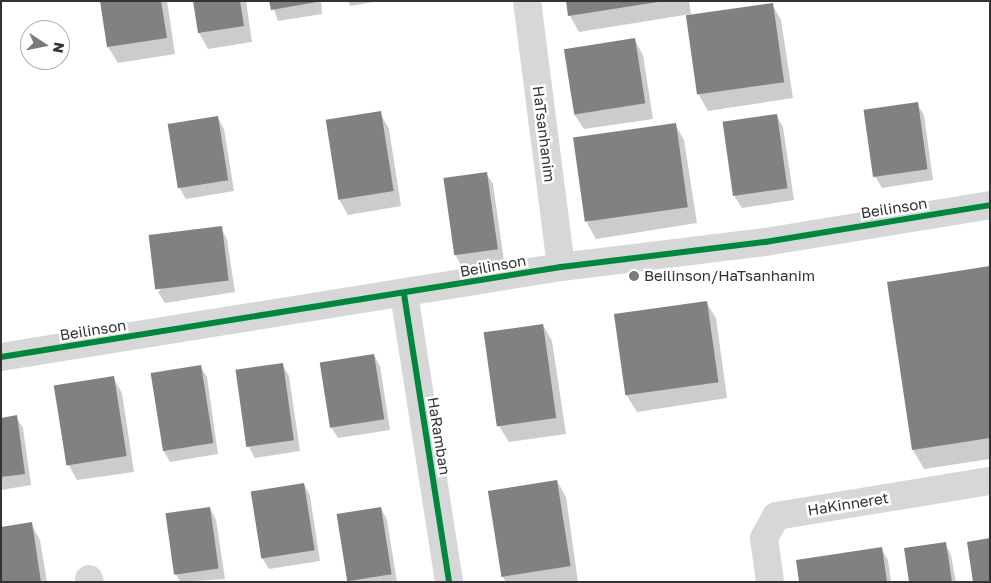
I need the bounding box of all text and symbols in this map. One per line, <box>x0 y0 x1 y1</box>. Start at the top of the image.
north arrow <box>20 20 70 70</box>
text: N <box>50 41 69 55</box>
street label: HaTsanhanim <box>529 85 559 183</box>
street label: Beilinson <box>860 194 928 222</box>
street label: Beilinson <box>458 251 528 281</box>
place label: Beilinson/HaTsanhanim <box>644 267 815 285</box>
marker: Beilinson/HaTsanhanim <box>628 270 640 282</box>
street label: Beilinson <box>59 316 127 344</box>
street label: HaRamban <box>424 396 454 476</box>
street label: HaKinneret <box>806 489 890 519</box>

